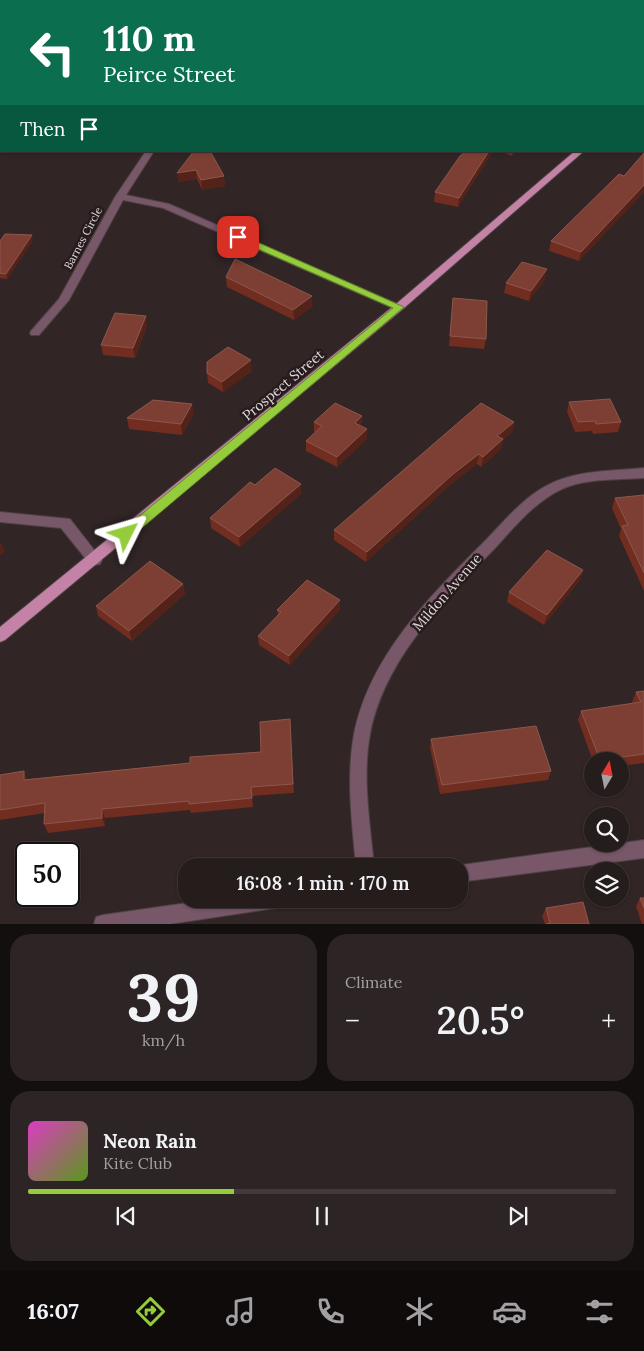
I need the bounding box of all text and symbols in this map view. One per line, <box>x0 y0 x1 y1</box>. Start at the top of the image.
text: 110 m <box>103 16 195 61</box>
icon: left <box>20 20 85 85</box>
text: Peirce Street <box>103 60 235 88</box>
icon: arrive <box>75 115 103 143</box>
text: Then <box>20 117 65 141</box>
street label: Barnes Circle <box>61 205 105 271</box>
pin <box>217 216 259 258</box>
icon: arrive <box>224 223 252 251</box>
street label: Prospect Street <box>238 345 328 424</box>
position arrow <box>99 507 151 559</box>
street label: Mildon Avenue <box>408 549 486 634</box>
north arrow <box>584 752 629 798</box>
map controls <box>584 752 629 907</box>
button: search <box>584 807 629 852</box>
speed limit sign: 50 <box>15 842 80 907</box>
button: layers <box>584 862 629 907</box>
text: 16:08 · 1 min · 170 m <box>236 871 410 895</box>
text: 39 <box>127 956 200 1039</box>
text: Climate <box>345 972 402 992</box>
text: 20.5° <box>436 996 525 1044</box>
text: − <box>345 1003 360 1039</box>
text: + <box>601 1003 616 1039</box>
text: km/h <box>142 1030 185 1050</box>
text: Neon Rain <box>103 1129 197 1153</box>
text: Kite Club <box>103 1153 172 1173</box>
icon: previous <box>112 1202 140 1230</box>
icon: pause <box>308 1202 336 1230</box>
icon: next <box>504 1202 532 1230</box>
icon: directions <box>133 1294 168 1329</box>
icon: music <box>223 1294 258 1329</box>
icon: phone <box>313 1294 348 1329</box>
icon: climate <box>402 1294 437 1329</box>
icon: car <box>492 1294 527 1329</box>
icon: filters <box>582 1294 617 1329</box>
text: 16:07 <box>27 1297 79 1325</box>

